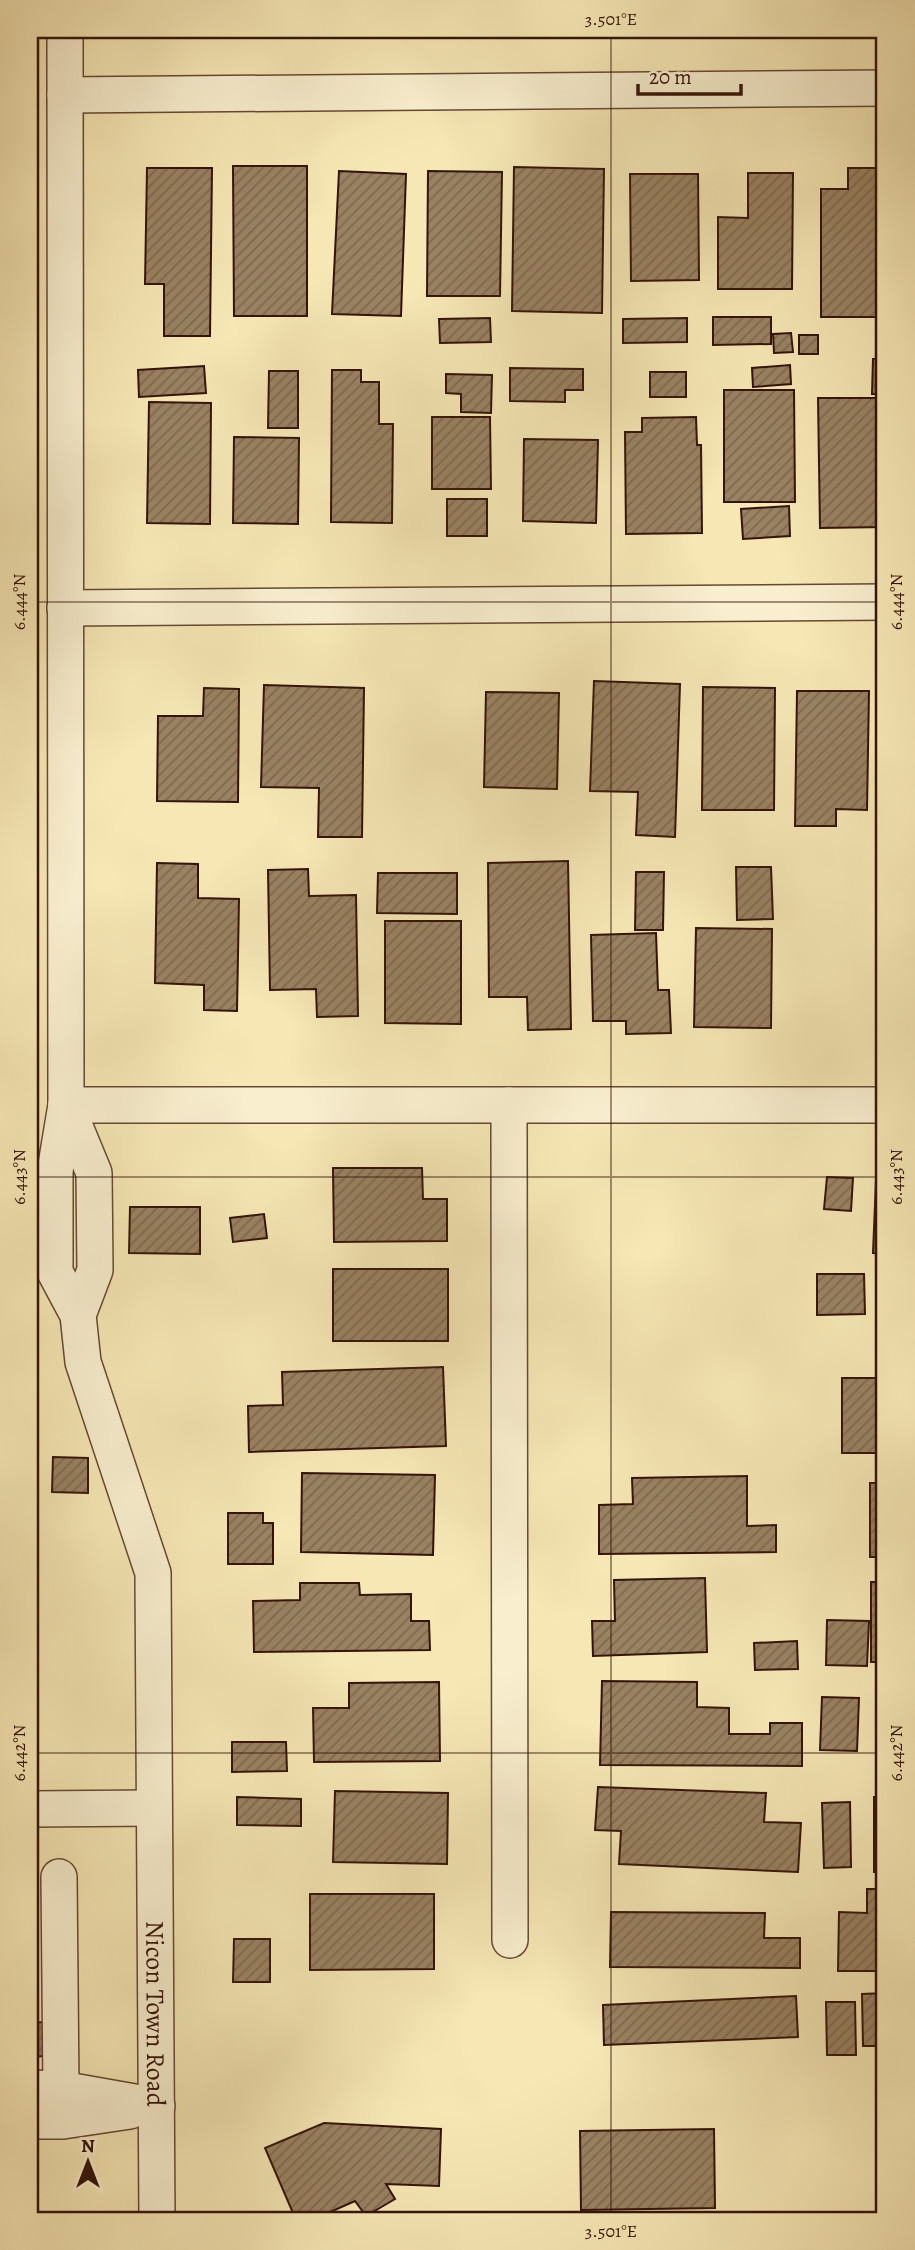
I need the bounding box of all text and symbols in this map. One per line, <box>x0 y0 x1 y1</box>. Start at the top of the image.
text: 3.501°E <box>585 7 637 31</box>
scale bar <box>638 52 742 96</box>
text: 20 m <box>649 63 692 91</box>
text: 6.444°N <box>7 574 31 630</box>
text: 6.444°N <box>884 574 908 630</box>
text: 6.443°N <box>7 1149 31 1205</box>
text: 6.443°N <box>884 1149 908 1205</box>
text: 6.442°N <box>7 1724 31 1782</box>
text: 6.442°N <box>884 1724 908 1782</box>
street label: Nicon Town Road <box>138 1921 174 2107</box>
north arrow <box>52 2128 122 2198</box>
text: N <box>81 2133 95 2159</box>
text: 3.501°E <box>585 2219 637 2243</box>

